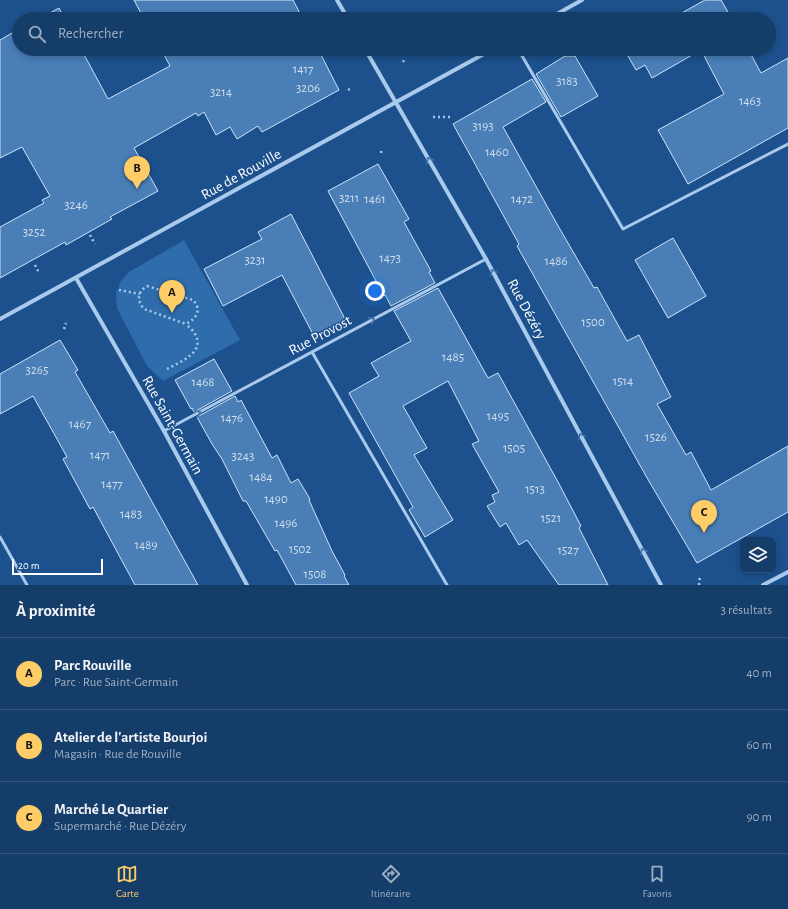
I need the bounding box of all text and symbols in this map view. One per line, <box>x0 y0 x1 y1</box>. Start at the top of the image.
search box <box>12 12 776 56</box>
icon: search <box>26 23 48 45</box>
text: Rechercher <box>58 26 123 41</box>
house number: 1417 <box>293 63 314 76</box>
house number: 3183 <box>556 75 578 88</box>
house number: 3206 <box>296 82 320 95</box>
house number: 3214 <box>210 86 232 99</box>
house number: 1463 <box>739 95 761 108</box>
house number: 3193 <box>472 120 494 133</box>
street label: Rue de Rouville <box>199 146 284 203</box>
house number: 1460 <box>485 146 509 159</box>
pin: B <box>124 156 150 189</box>
one-way arrow <box>426 157 433 164</box>
house number: 3211 <box>339 192 359 205</box>
house number: 1461 <box>364 193 386 206</box>
house number: 1472 <box>511 193 533 206</box>
house number: 3246 <box>64 199 88 212</box>
house number: 3252 <box>23 226 45 239</box>
house number: 1473 <box>379 252 401 265</box>
house number: 3231 <box>244 254 266 267</box>
house number: 1486 <box>545 255 568 268</box>
one-way arrow <box>491 269 498 276</box>
street label: Rue Dézéry <box>504 277 549 342</box>
pin: A <box>159 280 185 313</box>
your location <box>365 281 385 301</box>
street label: Rue Provost <box>286 313 354 358</box>
house number: 1500 <box>581 316 605 329</box>
one-way arrow <box>367 318 375 325</box>
house number: 1485 <box>442 351 464 364</box>
house number: 3265 <box>26 364 48 377</box>
street label: Rue Saint-Germain <box>139 373 206 477</box>
house number: 1514 <box>613 375 633 388</box>
house number: 1468 <box>192 376 215 389</box>
one-way arrow <box>194 410 201 418</box>
house number: 1495 <box>487 410 509 423</box>
house number: 1476 <box>221 412 243 425</box>
house number: 1467 <box>69 418 92 431</box>
house number: 1526 <box>645 431 667 444</box>
one-way arrow <box>579 433 586 440</box>
house number: 1505 <box>503 442 525 455</box>
house number: 1471 <box>90 449 110 462</box>
house number: 3243 <box>232 450 254 463</box>
house number: 1484 <box>249 471 273 484</box>
house number: 1477 <box>101 478 123 491</box>
house number: 1513 <box>525 483 545 496</box>
house number: 1490 <box>264 493 288 506</box>
pin: C <box>691 500 717 533</box>
house number: 1483 <box>120 508 142 521</box>
house number: 1521 <box>541 512 561 525</box>
house number: 1496 <box>275 517 297 530</box>
map controls <box>740 537 776 573</box>
button: layers <box>740 537 776 573</box>
house number: 1489 <box>135 539 158 552</box>
house number: 1502 <box>289 543 311 556</box>
house number: 1527 <box>557 544 579 557</box>
one-way arrow <box>640 547 648 555</box>
scale bar <box>12 557 103 576</box>
text: 20 m <box>18 560 39 571</box>
house number: 1508 <box>304 568 326 581</box>
text: À proximité <box>16 602 96 619</box>
text: 3 résultats <box>721 604 772 617</box>
text: Parc Rouville <box>54 658 131 673</box>
text: A <box>25 667 33 680</box>
text: 40 m <box>746 667 772 680</box>
text: Parc · Rue Saint-Germain <box>54 676 178 689</box>
text: Atelier de l'artiste Bourjoi <box>54 730 207 745</box>
text: B <box>25 739 33 752</box>
text: 60 m <box>746 739 772 752</box>
text: Magasin · Rue de Rouville <box>54 748 181 761</box>
text: Marché Le Quartier <box>54 802 168 817</box>
text: C <box>26 811 32 824</box>
text: 90 m <box>746 811 772 824</box>
text: Supermarché · Rue Dézéry <box>54 820 186 833</box>
tab: Carte <box>116 863 139 900</box>
tab: Itinéraire <box>371 863 410 900</box>
tab: Favoris <box>642 863 672 900</box>

